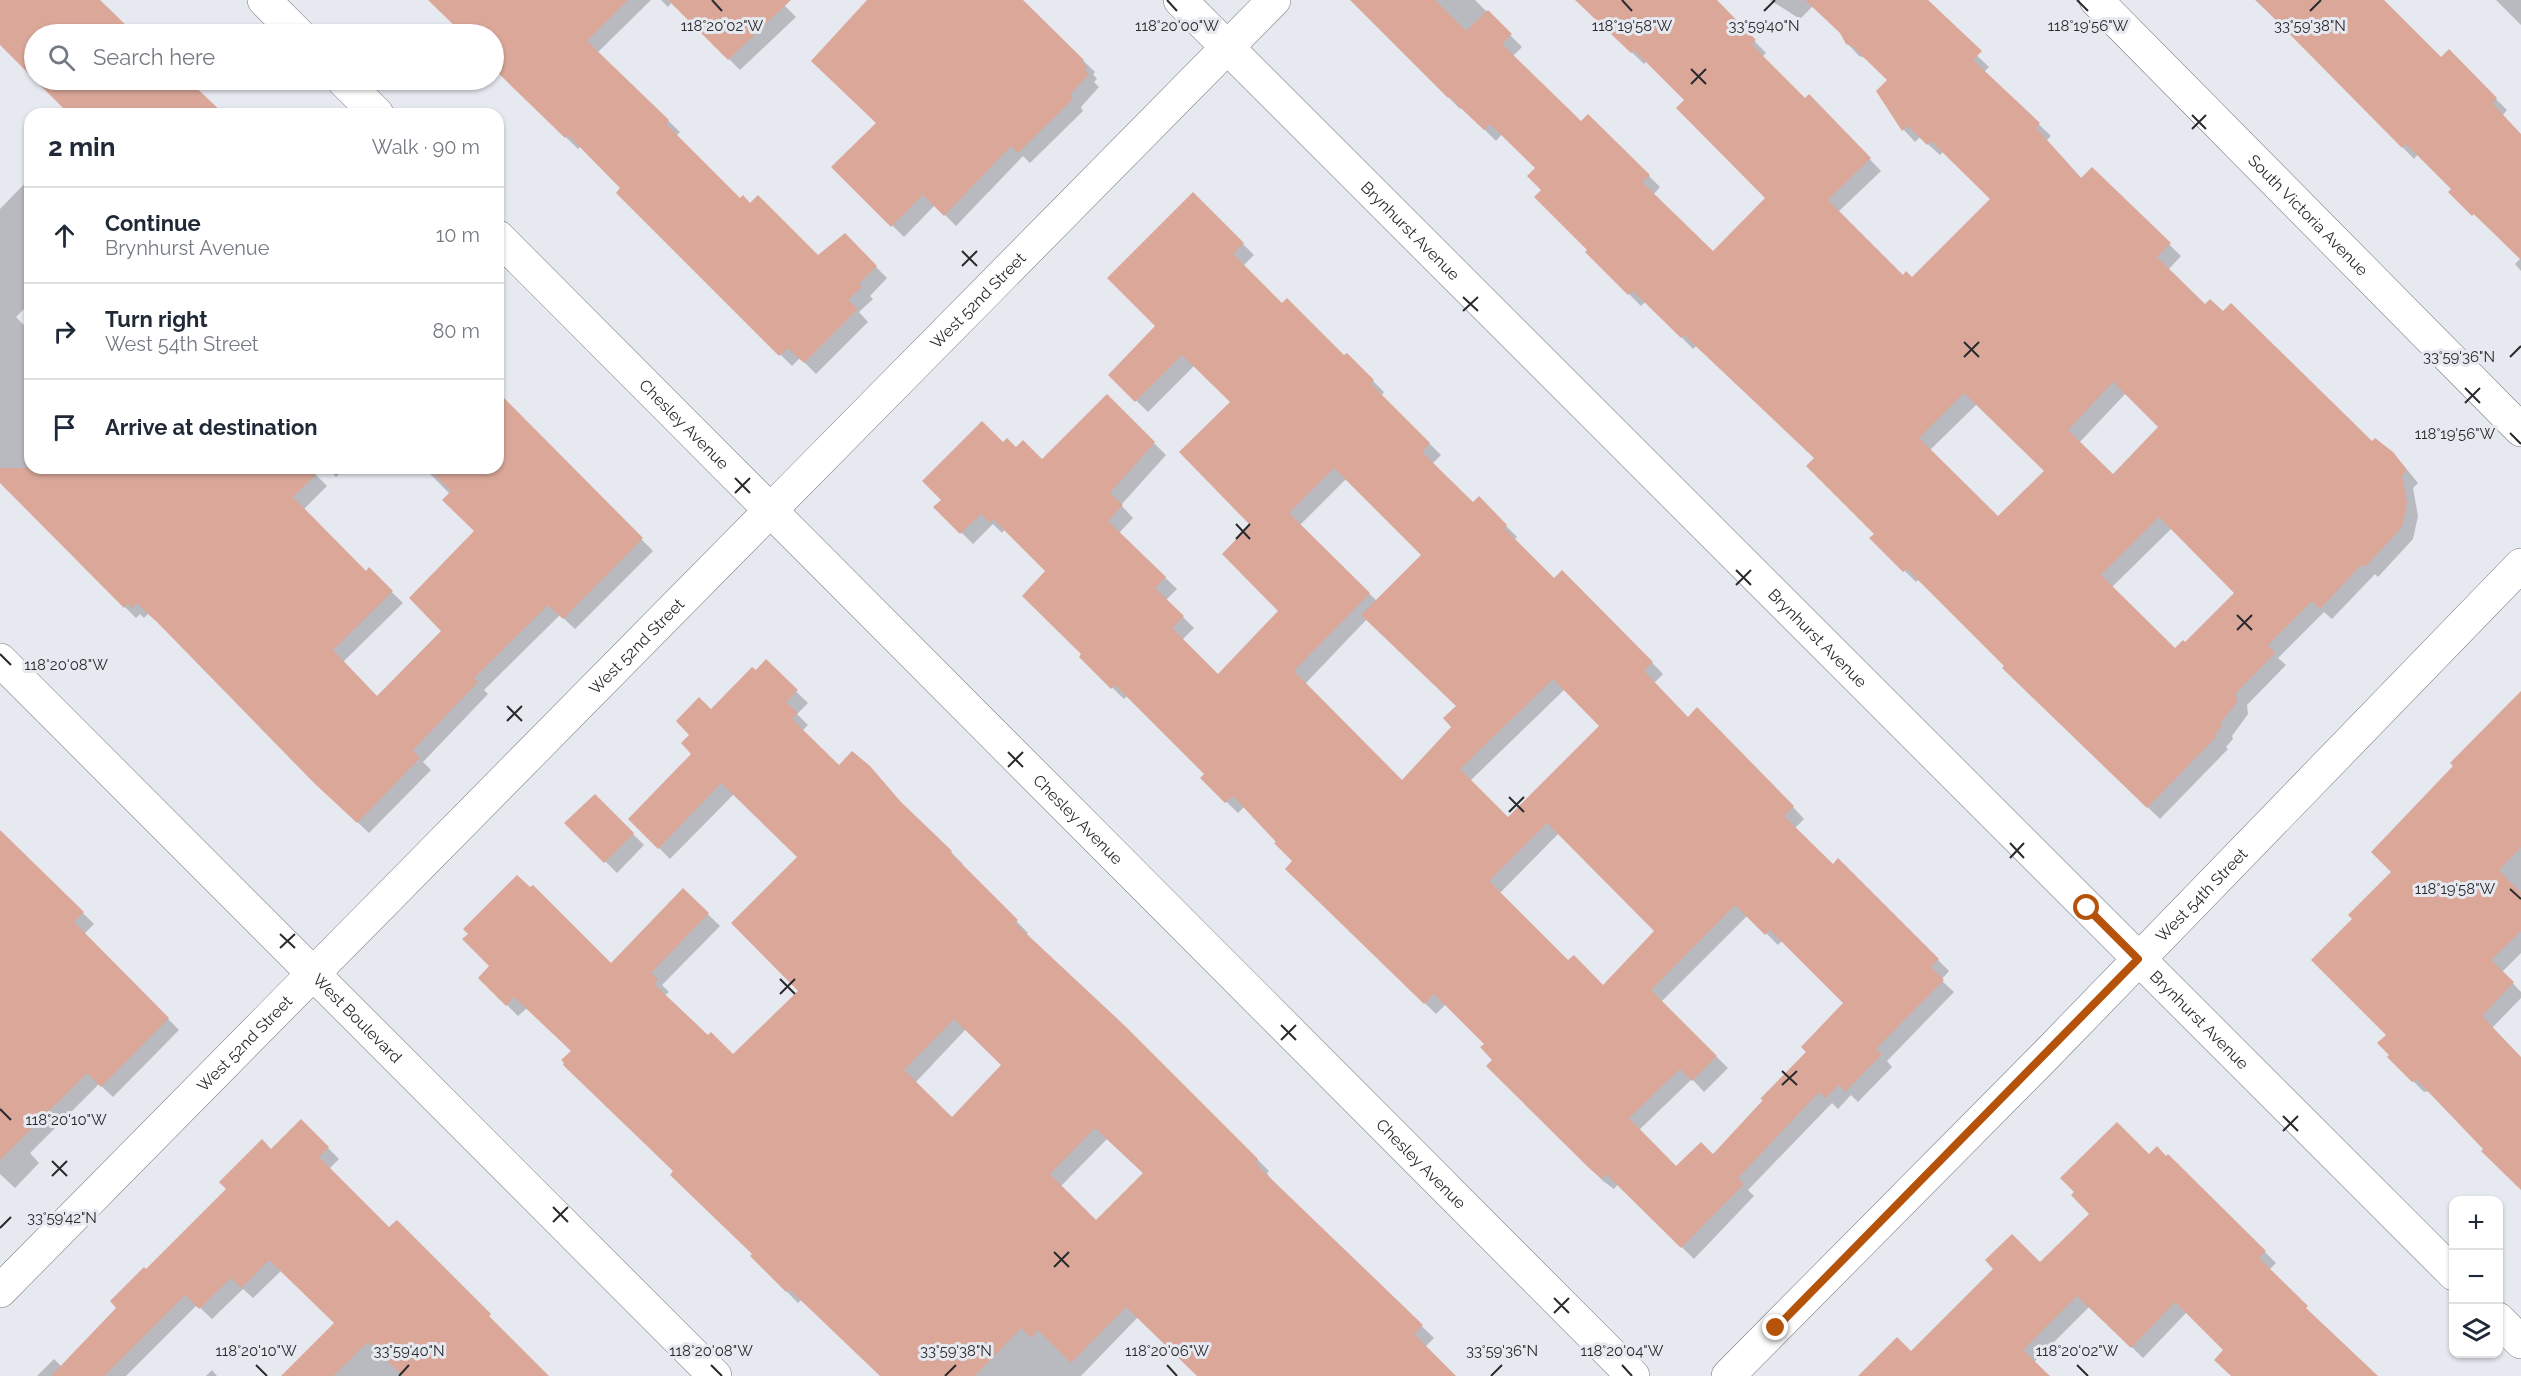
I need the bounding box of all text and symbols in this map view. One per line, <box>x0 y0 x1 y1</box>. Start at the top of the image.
text: 118°20'02"W <box>681 17 764 35</box>
text: 118°20'00"W <box>1135 17 1219 35</box>
text: 118°19'58"W <box>1592 17 1673 35</box>
text: 33°59'40"N <box>1728 17 1800 35</box>
text: 118°19'56"W <box>2048 17 2129 35</box>
text: 33°59'38"N <box>2274 17 2346 35</box>
search box <box>24 24 504 90</box>
icon: search <box>45 41 78 74</box>
text: Search here <box>93 44 215 70</box>
text: 2 min <box>48 132 115 162</box>
text: Walk · 90 m <box>372 135 480 159</box>
street label: South Victoria Avenue <box>2244 151 2372 280</box>
street label: Brynhurst Avenue <box>1357 178 1463 284</box>
text: Continue <box>105 210 201 236</box>
icon: ahead <box>48 219 81 252</box>
text: 10 m <box>436 223 480 247</box>
text: Brynhurst Avenue <box>105 236 269 260</box>
street label: West 52nd Street <box>927 248 1030 352</box>
text: Turn right <box>105 306 208 332</box>
icon: right <box>48 315 81 348</box>
text: 80 m <box>432 319 480 343</box>
text: West 54th Street <box>105 332 259 356</box>
text: 33°59'36"N <box>2423 348 2495 366</box>
street label: Chesley Avenue <box>635 375 733 473</box>
icon: arrive <box>48 411 81 444</box>
text: Arrive at destination <box>105 414 318 440</box>
text: 118°19'56"W <box>2415 425 2496 443</box>
street label: Brynhurst Avenue <box>1764 585 1871 691</box>
street label: West 52nd Street <box>585 594 689 698</box>
text: 118°20'08"W <box>24 656 108 674</box>
street label: Chesley Avenue <box>1029 771 1127 868</box>
street label: West 54th Street <box>2152 844 2252 946</box>
text: 118°19'58"W <box>2415 880 2496 898</box>
route start <box>2073 894 2099 920</box>
street label: Brynhurst Avenue <box>2146 967 2253 1073</box>
street label: West Boulevard <box>309 970 406 1067</box>
street label: West 52nd Street <box>193 991 297 1096</box>
text: 118°20'10"W <box>25 1111 107 1129</box>
street label: Chesley Avenue <box>1372 1115 1470 1213</box>
map controls <box>2449 1196 2503 1358</box>
button: + <box>2449 1196 2503 1250</box>
text: 33°59'42"N <box>27 1209 97 1227</box>
button: − <box>2449 1250 2503 1304</box>
button: layers <box>2449 1304 2503 1358</box>
route end <box>1762 1314 1788 1340</box>
text: 118°20'10"W <box>215 1342 297 1360</box>
text: 33°59'40"N <box>373 1342 445 1360</box>
text: 118°20'08"W <box>669 1342 753 1360</box>
text: 33°59'38"N <box>920 1342 992 1360</box>
text: 118°20'06"W <box>1125 1342 1209 1360</box>
text: 33°59'36"N <box>1466 1342 1538 1360</box>
text: 118°20'04"W <box>1581 1342 1664 1360</box>
text: 118°20'02"W <box>2036 1342 2119 1360</box>

